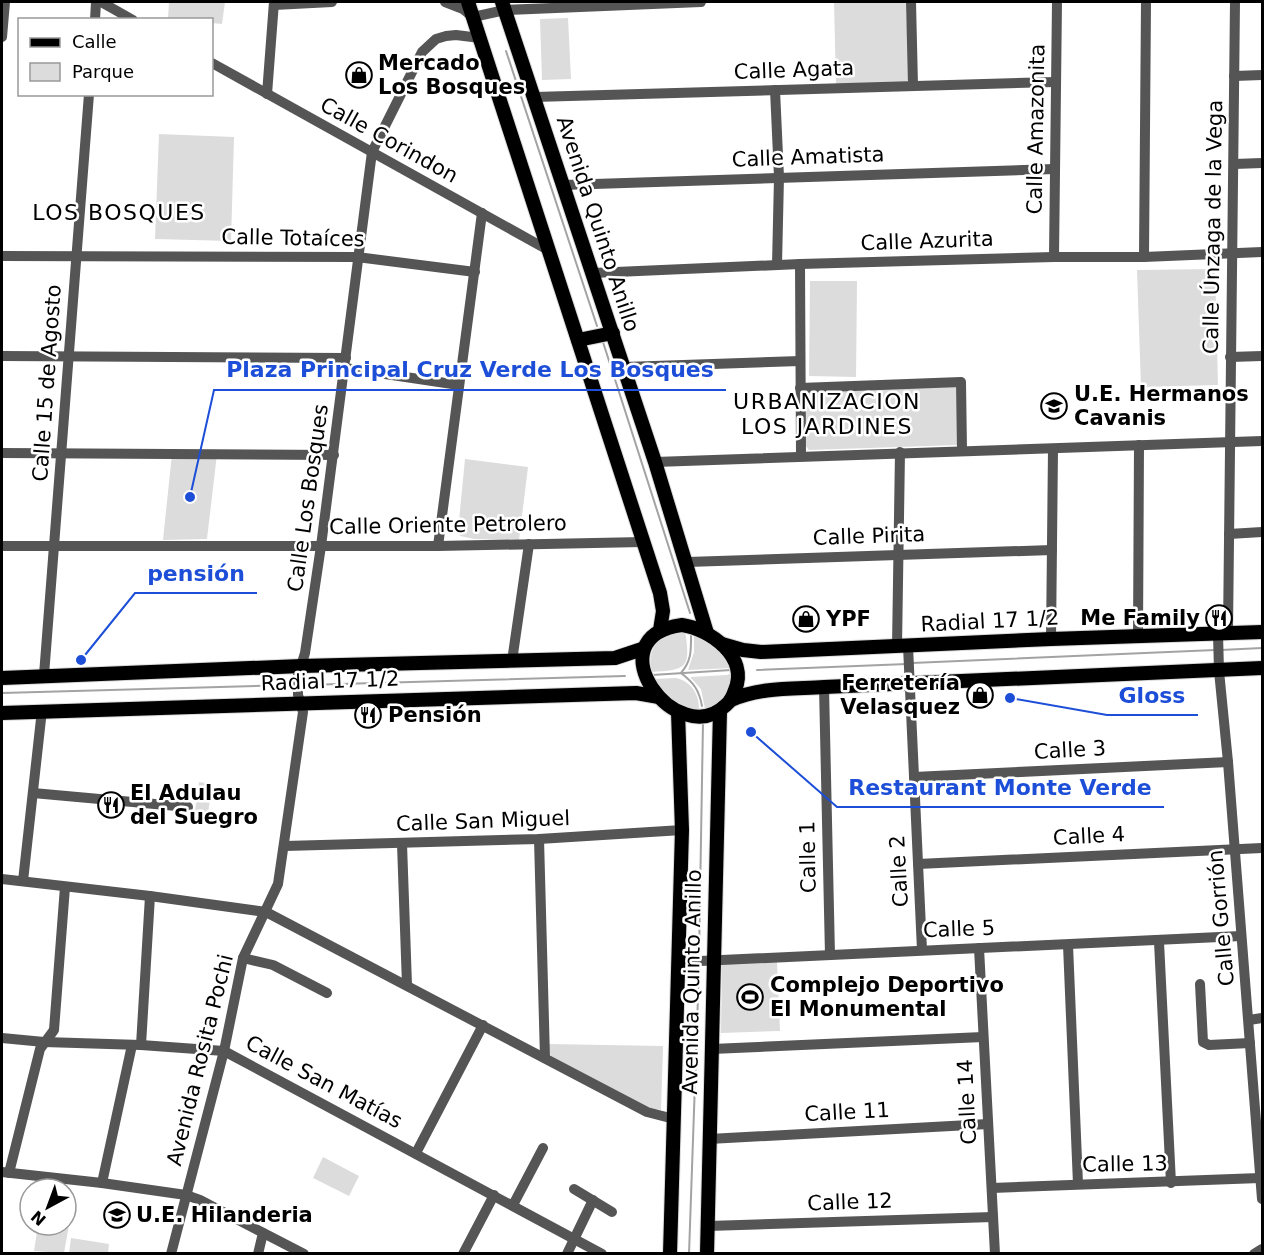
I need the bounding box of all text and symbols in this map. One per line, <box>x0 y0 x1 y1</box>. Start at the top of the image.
legend <box>18 18 213 96</box>
text: Calle <box>72 31 117 52</box>
street label: Calle Amazonita <box>1023 43 1049 215</box>
place label: Mercado Los Bosques <box>378 51 525 99</box>
street label: Calle Agata <box>733 56 855 84</box>
shop icon: Mercado Los Bosques <box>344 60 374 90</box>
text: Parque <box>72 61 134 82</box>
street label: Calle Corindon <box>316 92 462 188</box>
street label: Calle Únzaga de la Vega <box>1198 100 1227 354</box>
street label: Avenida Quinto Anillo <box>552 113 644 335</box>
street label: Calle Amatista <box>731 142 885 172</box>
district label: LOS BOSQUES <box>32 200 206 225</box>
street label: Calle Totaíces <box>221 225 365 251</box>
street label: Calle Azurita <box>860 227 994 255</box>
street label: Calle 15 de Agosto <box>28 284 66 482</box>
callout: Plaza Principal Cruz Verde Los Bosques <box>214 350 726 390</box>
text: Plaza Principal Cruz Verde Los Bosques <box>226 357 714 382</box>
place label: U.E. Hermanos Cavanis <box>1074 382 1249 430</box>
district label: URBANIZACION LOS JARDINES <box>733 389 921 439</box>
school or university icon: U.E. Hermanos Cavanis <box>1039 391 1069 421</box>
street label: Calle Los Bosques <box>283 403 333 593</box>
street label: Calle Oriente Petrolero <box>329 511 567 539</box>
street label: Calle Pirita <box>812 522 926 550</box>
callout: pensión <box>135 553 257 593</box>
text: pensión <box>147 561 245 586</box>
restaurant icon: Me Family <box>1204 603 1234 633</box>
shop icon: YPF <box>791 604 821 634</box>
street label: Radial 17 1/2 <box>920 605 1060 637</box>
place label: Me Family <box>1080 606 1200 630</box>
place label: YPF <box>825 607 871 631</box>
street label: Radial 17 1/2 <box>260 667 400 695</box>
place label: Ferretería Velasquez <box>840 671 960 719</box>
callout: Gloss <box>1107 675 1198 715</box>
shop icon: Ferretería Velasquez <box>965 680 995 710</box>
text: Gloss <box>1119 683 1185 708</box>
restaurant icon: Pensión <box>353 700 383 730</box>
place label: Pensión <box>388 703 482 727</box>
street label: Calle 3 <box>1033 736 1107 764</box>
callout: Restaurant Monte Verde <box>837 767 1164 807</box>
text: Restaurant Monte Verde <box>848 775 1152 800</box>
place label: El Adulau del Suegro <box>130 781 258 829</box>
restaurant icon: El Adulau del Suegro <box>96 790 126 820</box>
street label: Calle San Miguel <box>395 806 571 836</box>
street label: Calle 1 <box>795 821 821 893</box>
street label: Calle 4 <box>1052 822 1126 850</box>
street label: Calle 2 <box>885 834 913 908</box>
street label: Calle Gorrión <box>1203 849 1239 987</box>
street label: Avenida Quinto Anillo <box>678 869 706 1095</box>
street label: Calle 5 <box>923 916 995 942</box>
street label: Avenida Rosita Pochi <box>162 952 238 1168</box>
place label: Complejo Deportivo El Monumental <box>770 973 1004 1021</box>
sports icon: Complejo Deportivo El Monumental <box>735 982 765 1012</box>
street label: Calle San Matías <box>242 1031 406 1133</box>
street label: Calle 14 <box>953 1059 981 1145</box>
street label: Calle 11 <box>804 1098 890 1126</box>
street label: Calle 13 <box>1082 1151 1168 1177</box>
north arrow <box>18 1177 78 1237</box>
street label: Calle 12 <box>807 1189 893 1215</box>
school or university icon: U.E. Hilanderia <box>102 1200 132 1230</box>
place label: U.E. Hilanderia <box>136 1203 313 1227</box>
text: N <box>27 1206 50 1230</box>

